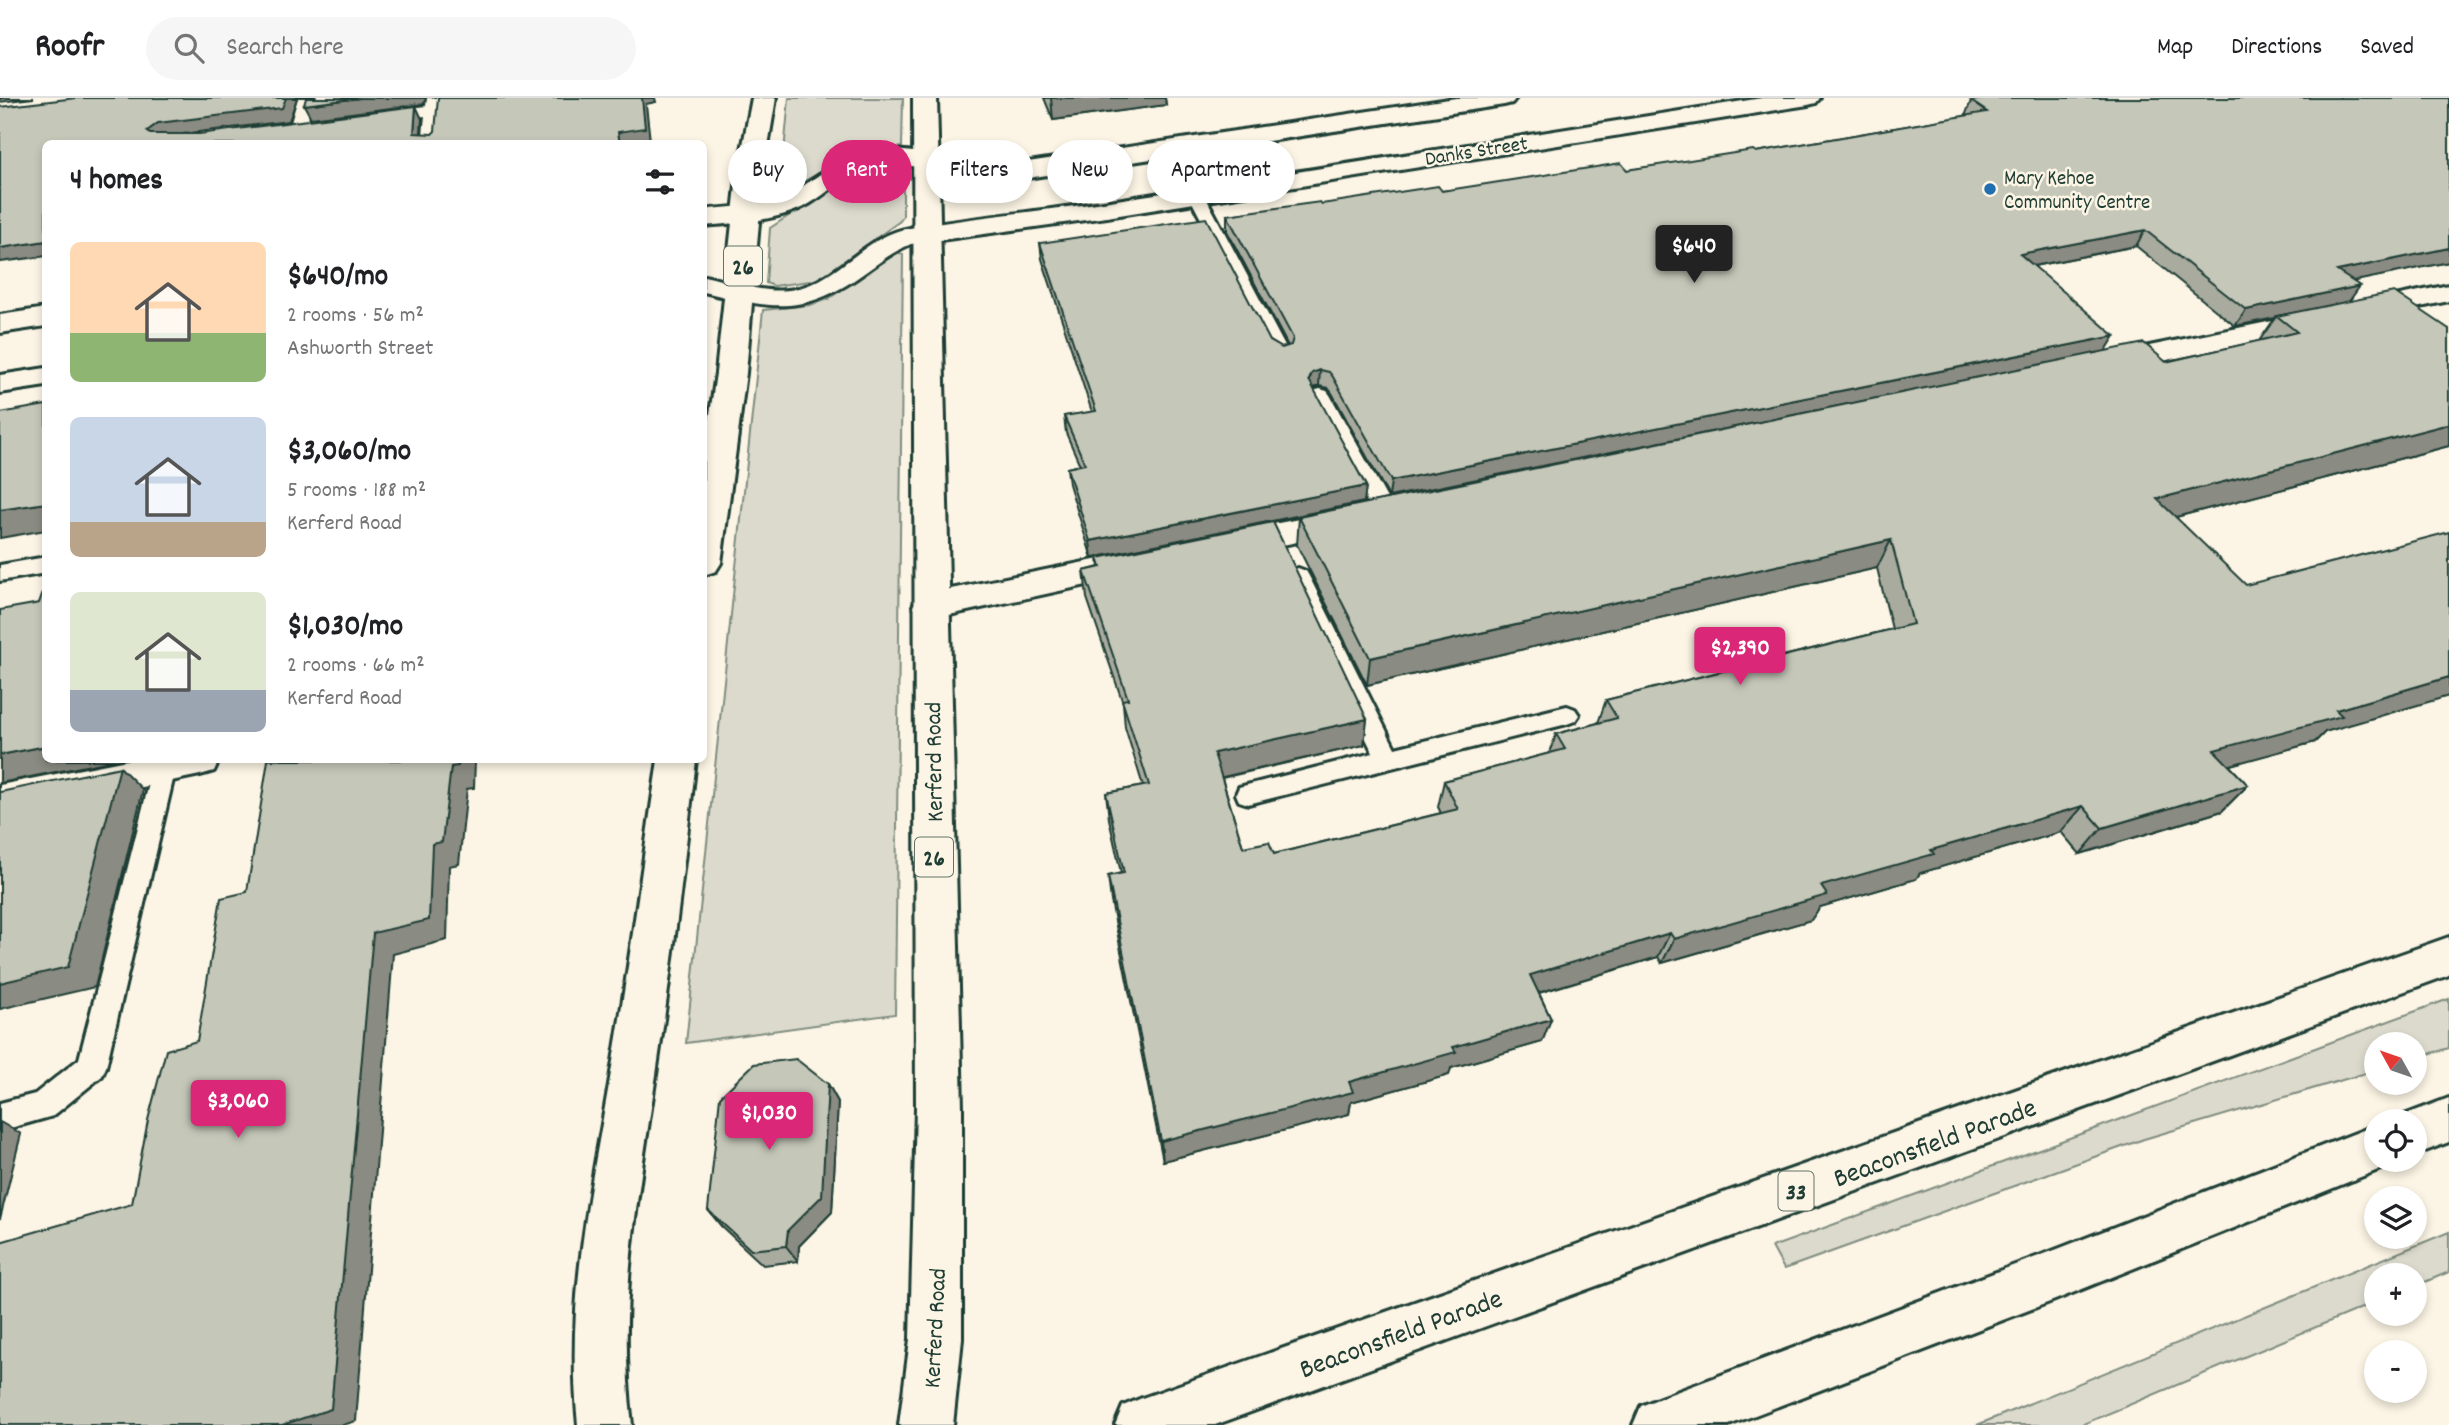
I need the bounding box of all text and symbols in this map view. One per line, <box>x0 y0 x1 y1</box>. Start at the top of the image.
search box <box>146 17 636 80</box>
text: Roofr <box>35 25 104 72</box>
icon: search <box>170 29 208 67</box>
text: Search here <box>226 30 344 67</box>
text: Map <box>2157 31 2193 65</box>
text: Directions <box>2231 31 2322 65</box>
text: Saved <box>2360 31 2414 65</box>
street label: Danks Street <box>1423 130 1530 176</box>
chip: Buy <box>728 140 807 203</box>
chip: Rent <box>821 140 912 203</box>
chip: Filters <box>926 140 1033 203</box>
chip: New <box>1047 140 1133 203</box>
chip: Apartment <box>1147 140 1295 203</box>
text: 4 homes <box>70 161 163 204</box>
icon: filters <box>641 163 679 201</box>
place label: Mary Kehoe Community Centre <box>2004 165 2150 219</box>
marker: Mary Kehoe Community Centre <box>1982 181 1998 197</box>
pin: $640 <box>1653 226 1735 285</box>
text: $640 <box>1671 231 1717 264</box>
road number: 26 <box>724 246 762 286</box>
text: $640/mo <box>287 257 388 300</box>
icon: home <box>126 270 210 354</box>
text: 2 rooms · 56 m² <box>287 300 424 333</box>
text: Ashworth Street <box>287 333 434 366</box>
text: $3,060/mo <box>287 432 411 475</box>
icon: home <box>126 445 210 529</box>
text: 5 rooms · 188 m² <box>287 475 426 508</box>
text: Kerferd Road <box>287 508 402 541</box>
text: $1,030/mo <box>287 607 403 650</box>
icon: home <box>126 620 210 704</box>
pin: $2,390 <box>1683 628 1797 687</box>
text: $2,390 <box>1710 633 1770 666</box>
text: 2 rooms · 66 m² <box>287 650 425 683</box>
text: Kerferd Road <box>287 683 402 716</box>
street label: Kerferd Road <box>918 702 954 822</box>
road number: 26 <box>915 838 953 876</box>
north arrow <box>2364 1032 2427 1096</box>
map controls <box>2364 1032 2427 1403</box>
pin: $3,060 <box>181 1080 295 1140</box>
text: $3,060 <box>207 1086 269 1119</box>
street label: Beaconsfield Parade <box>1829 1090 2043 1201</box>
pin: $1,030 <box>712 1093 826 1152</box>
text: $1,030 <box>741 1098 797 1131</box>
button: locate <box>2364 1109 2427 1172</box>
road number: 33 <box>1778 1172 1814 1210</box>
button: layers <box>2364 1186 2427 1249</box>
button: + <box>2364 1263 2427 1326</box>
street label: Kerferd Road <box>917 1267 957 1389</box>
street label: Beaconsfield Parade <box>1295 1281 1509 1392</box>
button: − <box>2364 1340 2427 1403</box>

